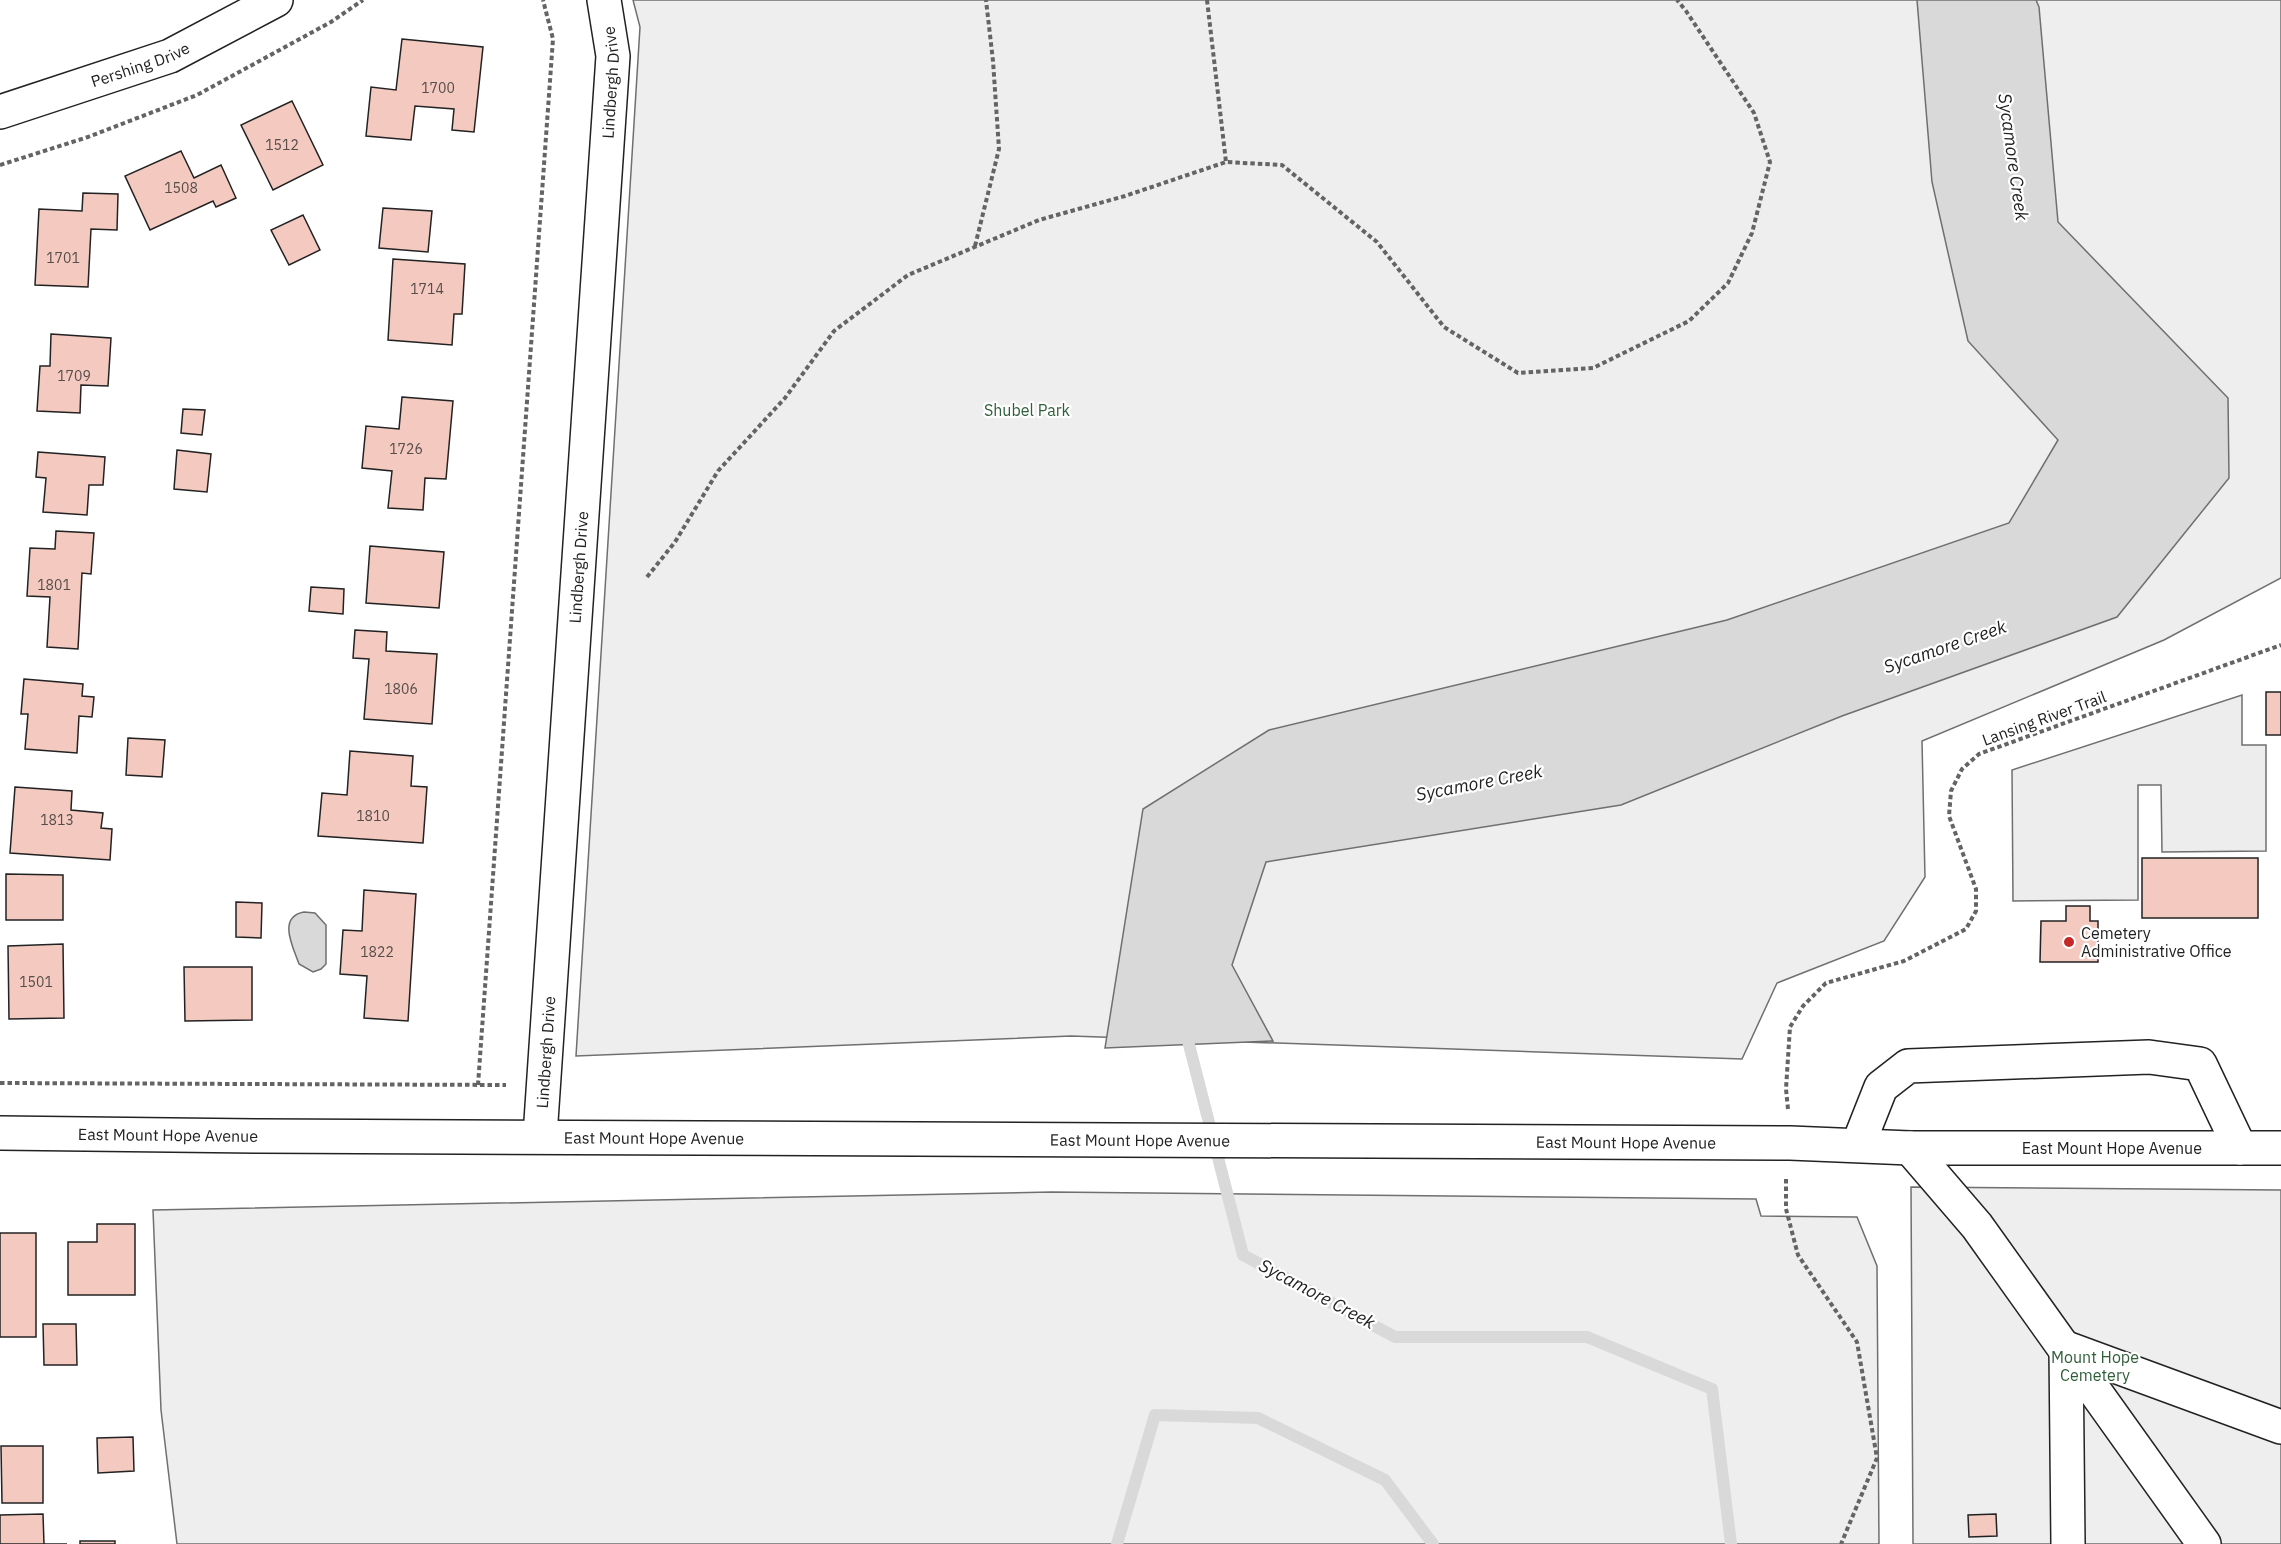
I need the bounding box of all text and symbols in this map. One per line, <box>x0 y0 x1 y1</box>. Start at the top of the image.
street label: Lindbergh Drive <box>597 25 623 139</box>
street label: Pershing Drive <box>88 37 193 91</box>
house number: 1700 <box>421 79 455 97</box>
water label: Sycamore Creek <box>1993 92 2034 223</box>
house number: 1512 <box>265 136 299 154</box>
house number: 1508 <box>164 179 198 197</box>
house number: 1701 <box>46 249 80 267</box>
house number: 1714 <box>410 280 444 298</box>
house number: 1709 <box>57 367 91 385</box>
park label: Shubel Park <box>984 400 1071 420</box>
house number: 1726 <box>389 440 423 458</box>
street label: Lindbergh Drive <box>565 510 592 624</box>
house number: 1801 <box>37 576 71 594</box>
water label: Sycamore Creek <box>1880 615 2010 678</box>
house number: 1806 <box>384 680 418 698</box>
street label: Lansing River Trail <box>1979 686 2109 750</box>
water label: Sycamore Creek <box>1414 759 1545 806</box>
house number: 1810 <box>356 807 390 825</box>
house number: 1813 <box>40 811 74 829</box>
place label: Cemetery Administrative Office <box>2081 923 2232 961</box>
marker: Cemetery Administrative Office <box>2062 935 2076 949</box>
house number: 1822 <box>360 943 394 961</box>
house number: 1501 <box>19 973 53 991</box>
street label: Lindbergh Drive <box>532 995 559 1109</box>
street label: East Mount Hope Avenue <box>78 1124 258 1146</box>
street label: East Mount Hope Avenue <box>564 1127 744 1148</box>
street label: East Mount Hope Avenue <box>1050 1130 1230 1150</box>
street label: East Mount Hope Avenue <box>1536 1132 1716 1153</box>
street label: East Mount Hope Avenue <box>2022 1138 2202 1158</box>
water label: Sycamore Creek <box>1255 1253 1380 1334</box>
park label: Mount Hope Cemetery <box>2051 1347 2139 1385</box>

